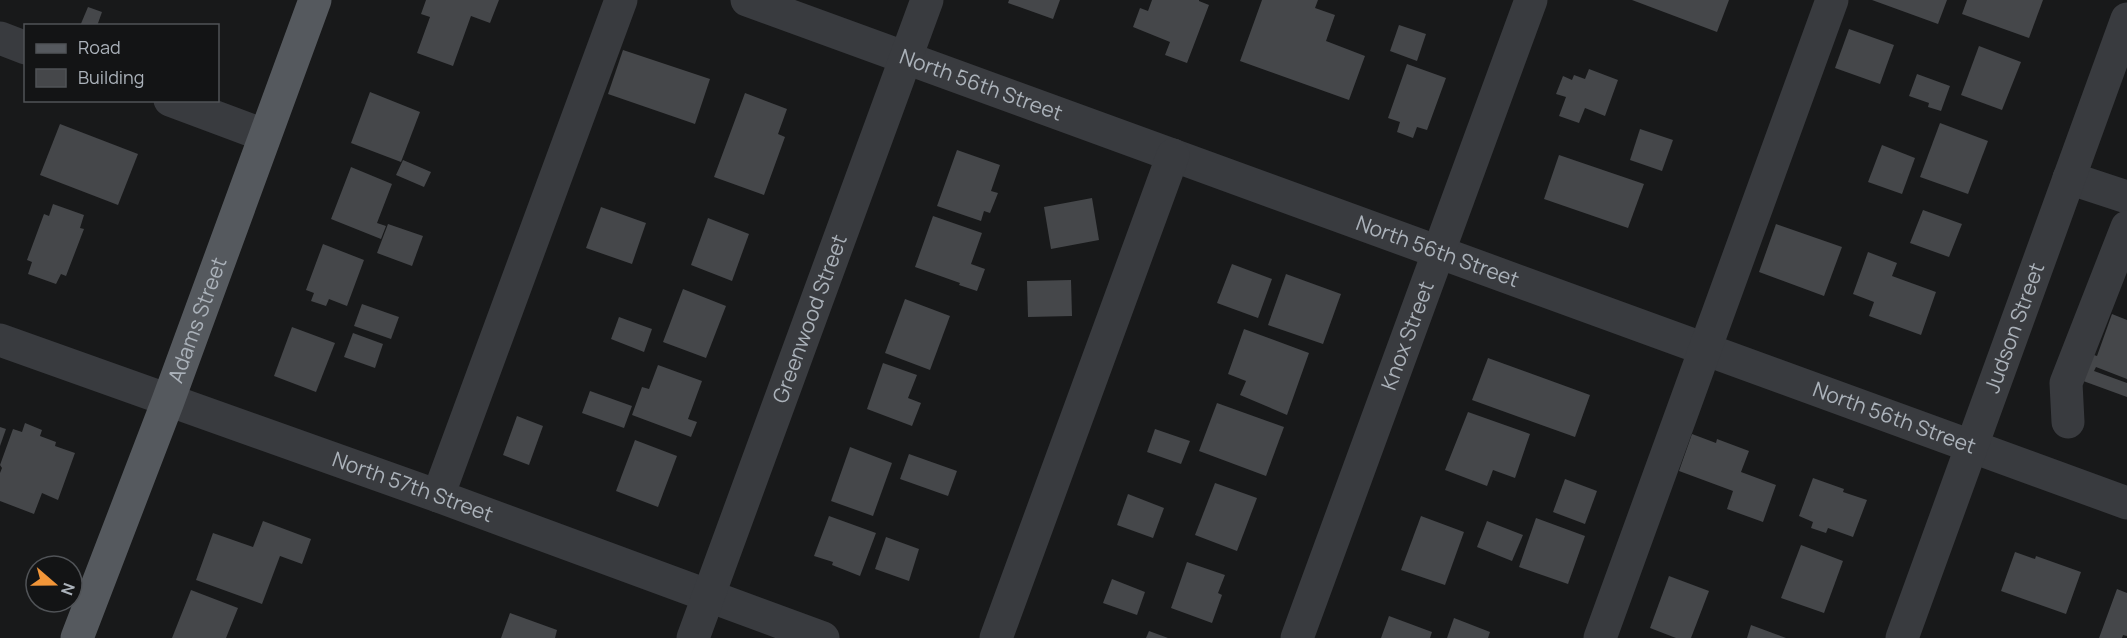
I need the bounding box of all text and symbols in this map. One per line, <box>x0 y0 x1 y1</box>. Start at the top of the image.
legend <box>24 24 219 102</box>
text: Road <box>78 35 121 59</box>
street label: North 56th Street <box>896 42 1067 127</box>
text: Building <box>78 65 144 89</box>
street label: North 56th Street <box>1353 208 1523 293</box>
street label: Greenwood Street <box>765 230 853 407</box>
street label: Adams Street <box>161 253 233 387</box>
street label: Judson Street <box>1977 259 2050 396</box>
street label: Knox Street <box>1374 277 1440 394</box>
street label: North 56th Street <box>1809 375 1980 460</box>
street label: North 57th Street <box>329 444 497 528</box>
north arrow <box>24 554 84 614</box>
text: N <box>56 580 80 598</box>

